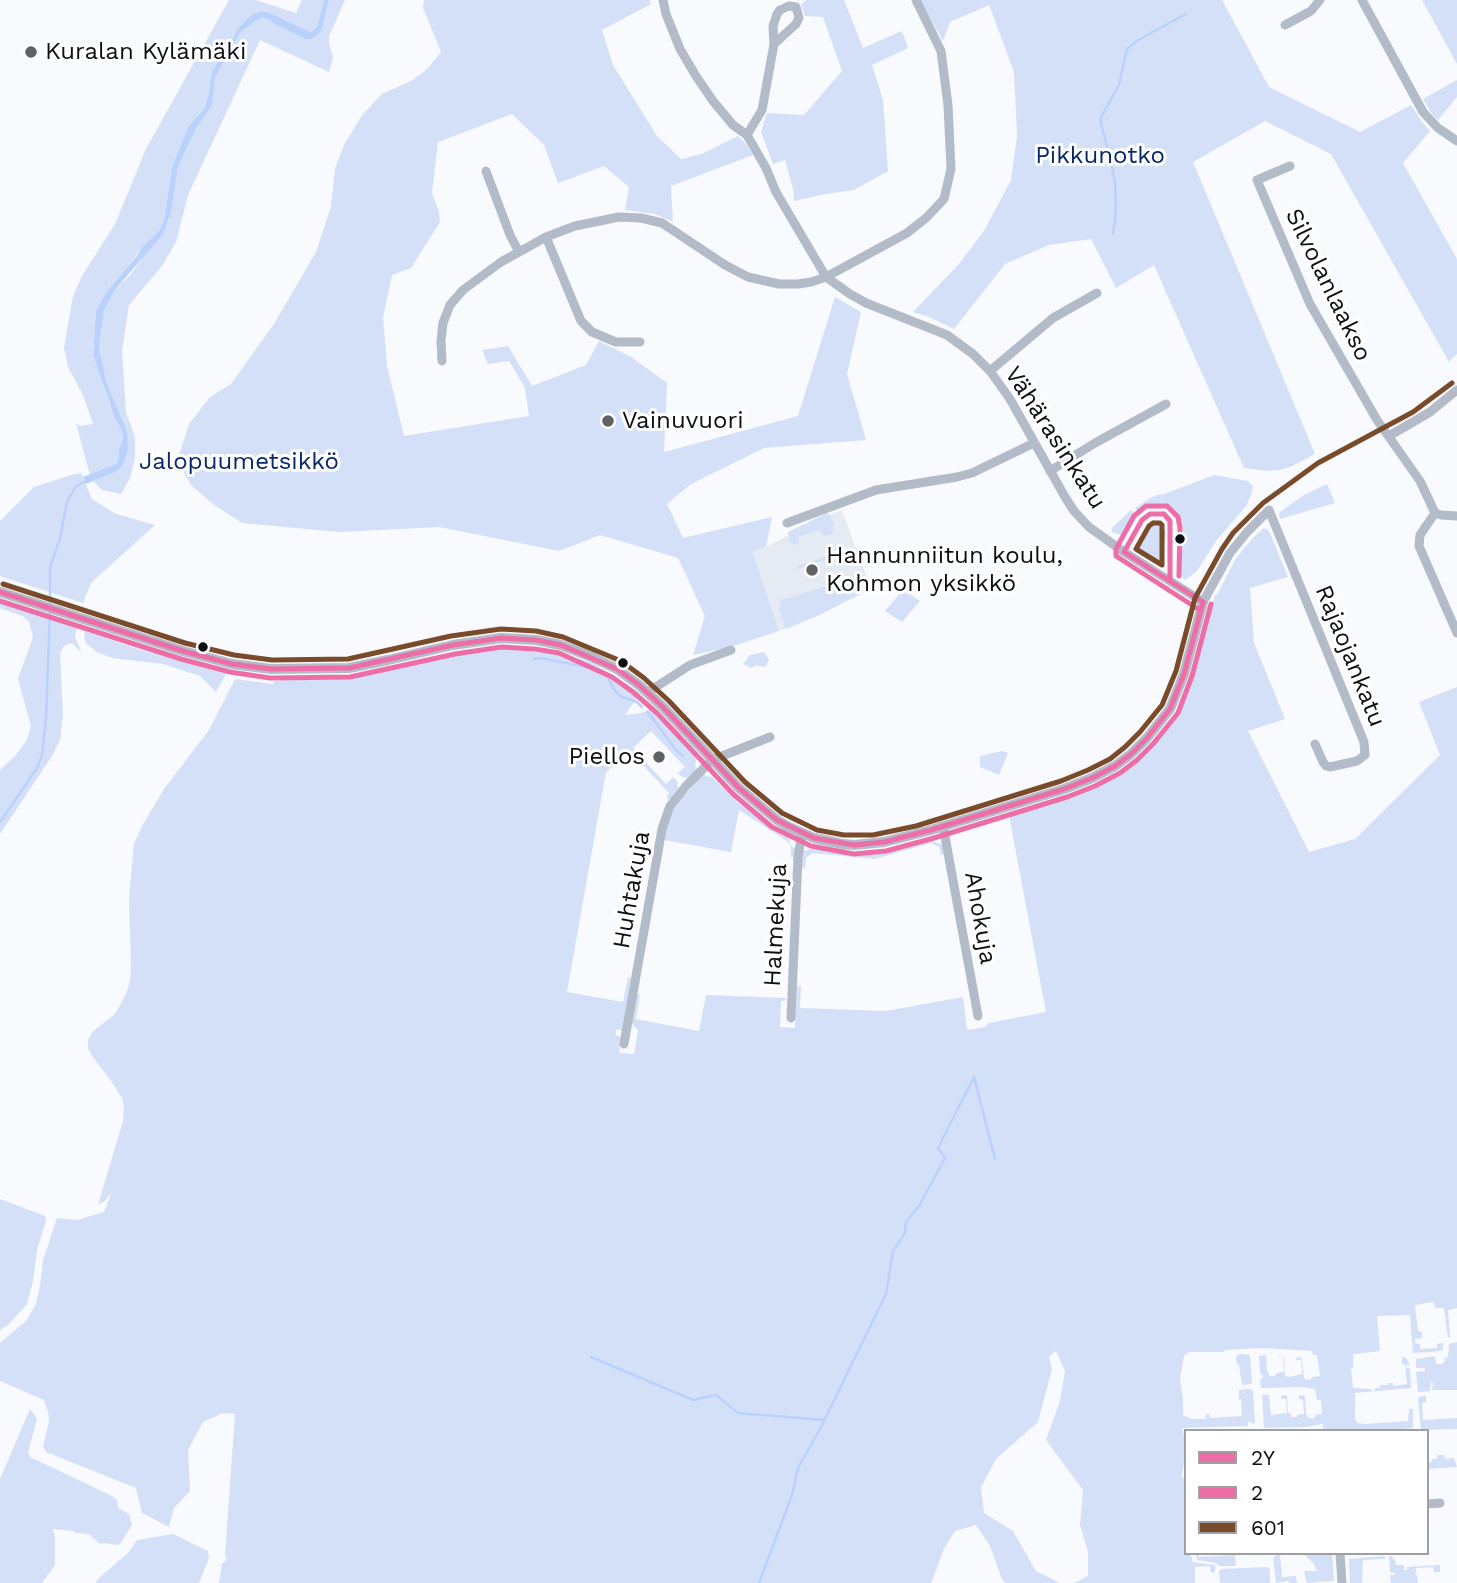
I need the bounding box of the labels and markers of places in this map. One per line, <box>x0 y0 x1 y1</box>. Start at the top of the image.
place label: Kuralan Kylämäki <box>45 38 246 66</box>
marker: Kuralan Kylämäki <box>23 44 39 60</box>
place label: Vainuvuori <box>622 407 744 435</box>
marker: Vainuvuori <box>600 413 616 429</box>
unlabelled marker <box>1173 532 1187 546</box>
place label: Hannunniitun koulu, Kohmon yksikkö <box>826 542 1063 598</box>
marker: Hannunniitun koulu, Kohmon yksikkö <box>804 562 820 578</box>
unlabelled marker <box>196 640 210 654</box>
unlabelled marker <box>616 656 630 670</box>
place label: Piellos <box>568 743 645 771</box>
marker: Piellos <box>651 749 667 765</box>

